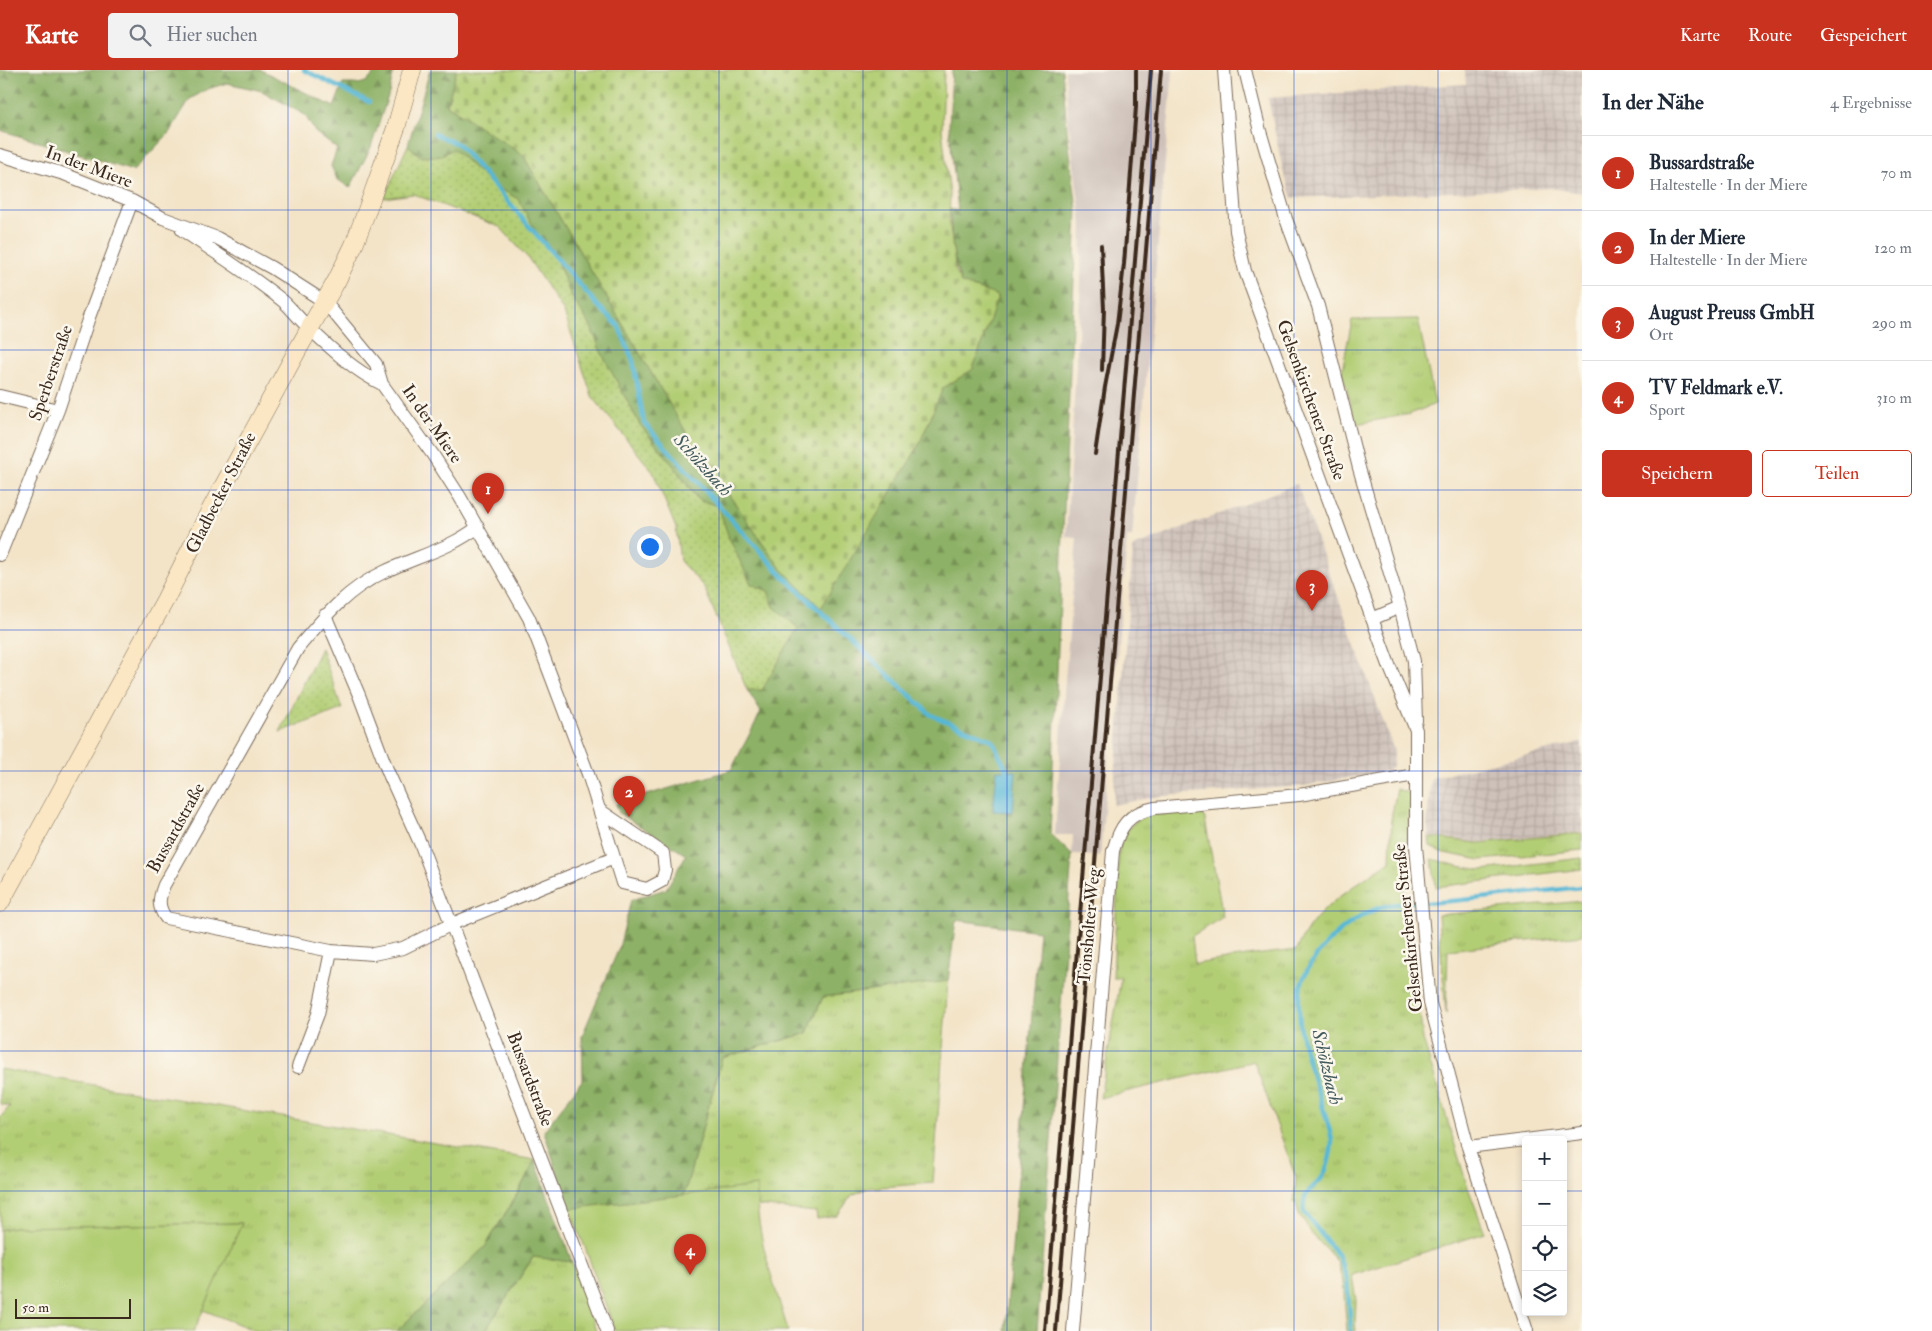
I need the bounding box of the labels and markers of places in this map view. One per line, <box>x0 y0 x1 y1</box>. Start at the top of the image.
pin: 1 <box>472 473 504 514</box>
pin: 3 <box>1296 570 1328 611</box>
pin: 2 <box>613 776 645 817</box>
pin: 4 <box>674 1234 706 1275</box>

